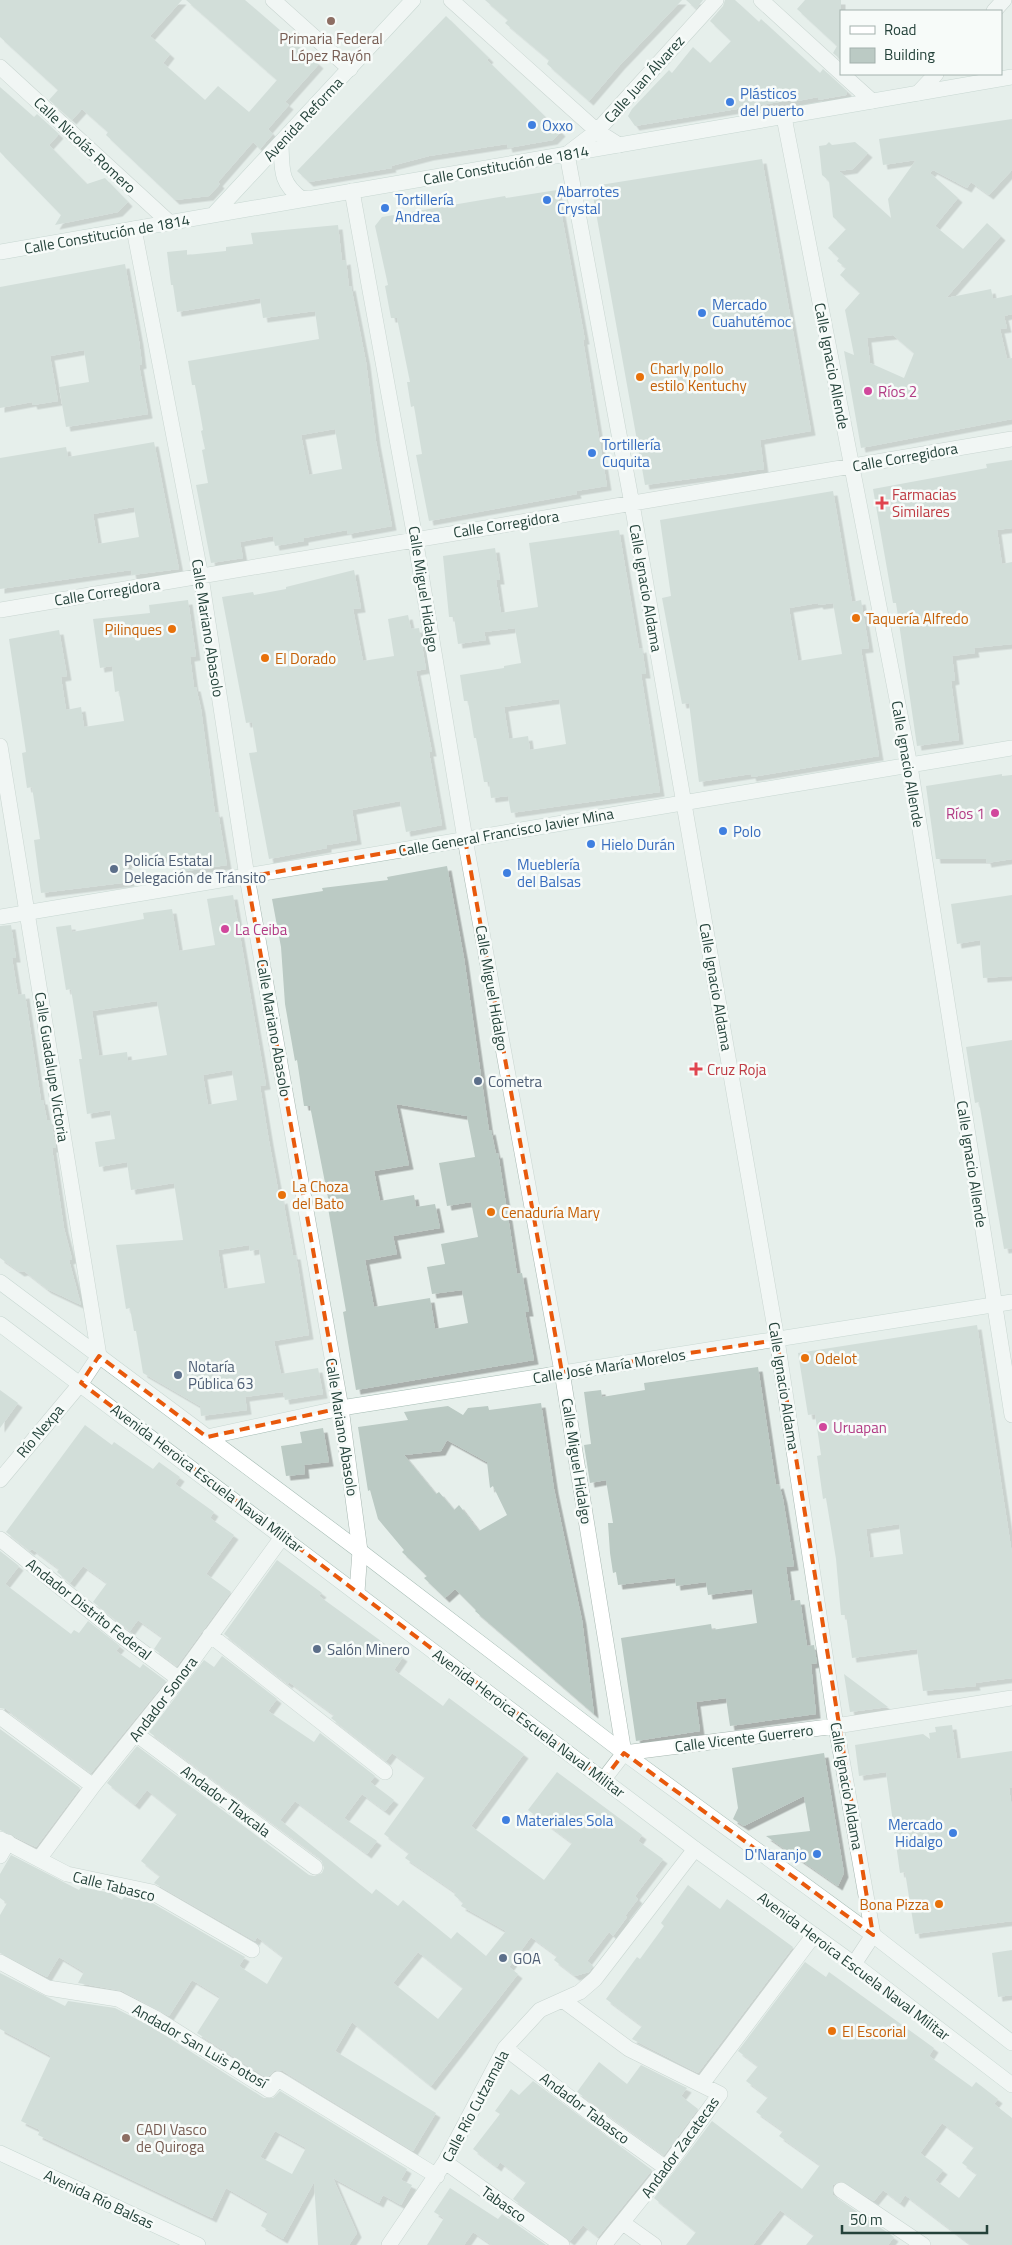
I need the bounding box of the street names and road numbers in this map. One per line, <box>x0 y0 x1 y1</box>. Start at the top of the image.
street label: Calle Juan Álvarez <box>598 30 690 128</box>
street label: Avenida Reforma <box>258 71 349 166</box>
street label: Calle Nicolás Romero <box>29 91 141 199</box>
street label: Calle Constitución de 1814 <box>421 139 591 191</box>
street label: Calle Constitución de 1814 <box>22 208 192 260</box>
street label: Calle Ignacio Allende <box>808 301 856 431</box>
street label: Calle Corregidora <box>850 436 960 478</box>
street label: Calle Corregidora <box>451 504 561 544</box>
street label: Calle Ignacio Aldama <box>623 522 669 654</box>
street label: Calle Miguel Hidalgo <box>403 524 445 654</box>
street label: Calle Mariano Abasolo <box>186 557 230 699</box>
street label: Calle Corregidora <box>52 572 162 612</box>
street label: Calle Ignacio Allende <box>886 699 930 829</box>
street label: Calle General Francisco Javier Mina <box>397 802 616 862</box>
street label: Calle Ignacio Aldama <box>693 921 739 1053</box>
street label: Calle Miguel Hidalgo <box>470 923 514 1053</box>
street label: Calle Mariano Abasolo <box>251 957 297 1099</box>
street label: Calle Guadalupe Victoria <box>29 990 75 1144</box>
street label: Calle Ignacio Allende <box>951 1099 993 1229</box>
street label: Calle Ignacio Aldama <box>763 1320 806 1452</box>
street label: Calle José María Morelos <box>531 1343 687 1389</box>
street label: Calle Mariano Abasolo <box>320 1356 364 1498</box>
street label: Calle Miguel Hidalgo <box>556 1396 598 1526</box>
street label: Avenida Heroica Escuela Naval Militar <box>106 1398 308 1558</box>
street label: Río Nexpa <box>11 1399 70 1463</box>
street label: Andador Distrito Federal <box>21 1553 157 1665</box>
street label: Avenida Heroica Escuela Naval Militar <box>428 1643 630 1803</box>
street label: Andador Sonora <box>123 1651 203 1746</box>
street label: Calle Vicente Guerrero <box>674 1718 815 1758</box>
street label: Calle Ignacio Aldama <box>824 1720 870 1852</box>
street label: Andador Tlaxcala <box>176 1760 276 1843</box>
street label: Calle Tabasco <box>70 1865 158 1907</box>
street label: Avenida Heroica Escuela Naval Militar <box>753 1886 955 2046</box>
street label: Andador San Luis Potosí <box>128 1998 273 2095</box>
street label: Calle Río Cutzamala <box>436 2046 514 2166</box>
street label: Andador Tabasco <box>535 2066 635 2150</box>
street label: Andador Zacatecas <box>635 2092 725 2202</box>
street label: Avenida Río Balsas <box>40 2163 158 2235</box>
street label: Tabasco <box>477 2180 531 2228</box>

